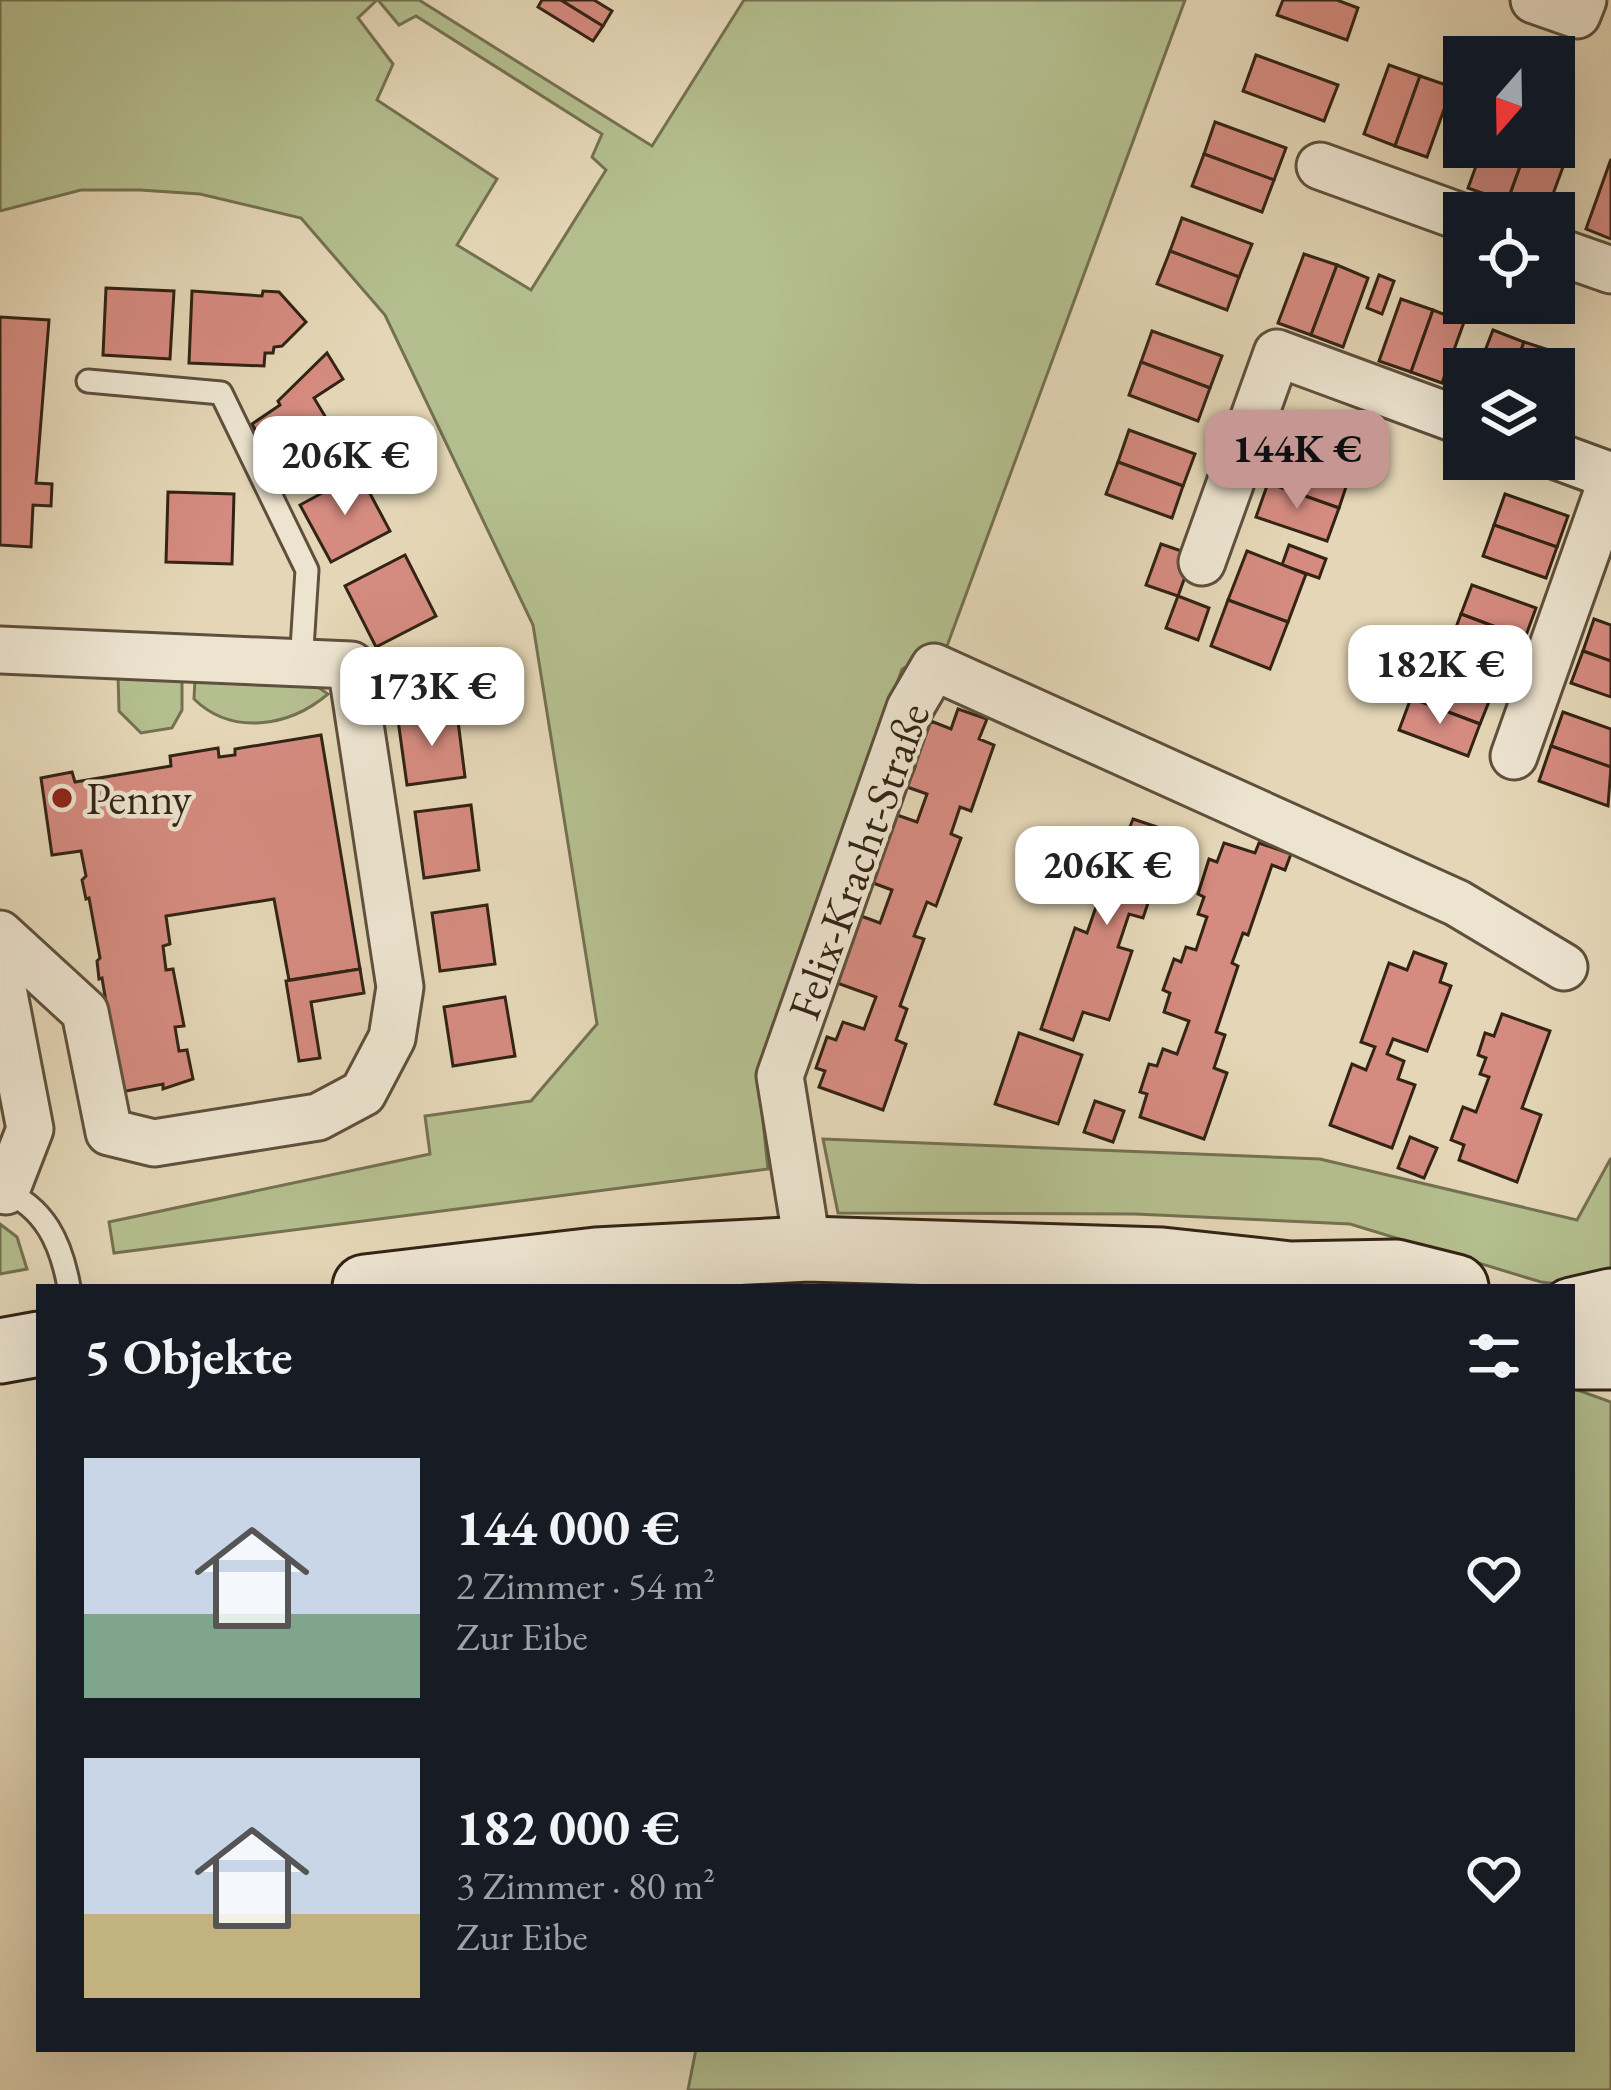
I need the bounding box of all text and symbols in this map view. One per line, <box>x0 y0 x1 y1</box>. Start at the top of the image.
north arrow <box>1443 36 1575 168</box>
map controls <box>1443 36 1575 480</box>
button: locate <box>1443 192 1575 324</box>
button: layers <box>1443 348 1575 480</box>
pin: 144K € <box>1199 410 1395 512</box>
pin: 206K € <box>247 416 443 518</box>
text: 144K € <box>1232 423 1362 474</box>
text: 206K € <box>280 429 410 480</box>
pin: 182K € <box>1342 625 1538 727</box>
text: 182K € <box>1375 638 1505 689</box>
pin: 173K € <box>334 647 530 749</box>
text: 173K € <box>367 660 497 711</box>
street label: Felix-Kracht-Straße <box>774 695 942 1027</box>
place label: Penny <box>86 769 192 827</box>
marker: Penny <box>49 785 75 811</box>
pin: 206K € <box>1009 826 1205 928</box>
text: 206K € <box>1042 839 1172 890</box>
text: 5 Objekte <box>84 1323 293 1389</box>
icon: filters <box>1461 1323 1527 1389</box>
text: 144 000 € <box>456 1494 680 1560</box>
icon: home <box>180 1506 324 1650</box>
icon: heart <box>1461 1545 1527 1611</box>
text: 2 Zimmer · 54 m² <box>456 1560 715 1611</box>
text: Zur Eibe <box>456 1611 588 1662</box>
text: 182 000 € <box>456 1794 680 1860</box>
icon: home <box>180 1806 324 1950</box>
icon: heart <box>1461 1845 1527 1911</box>
text: 3 Zimmer · 80 m² <box>456 1860 715 1911</box>
text: Zur Eibe <box>456 1911 588 1962</box>

